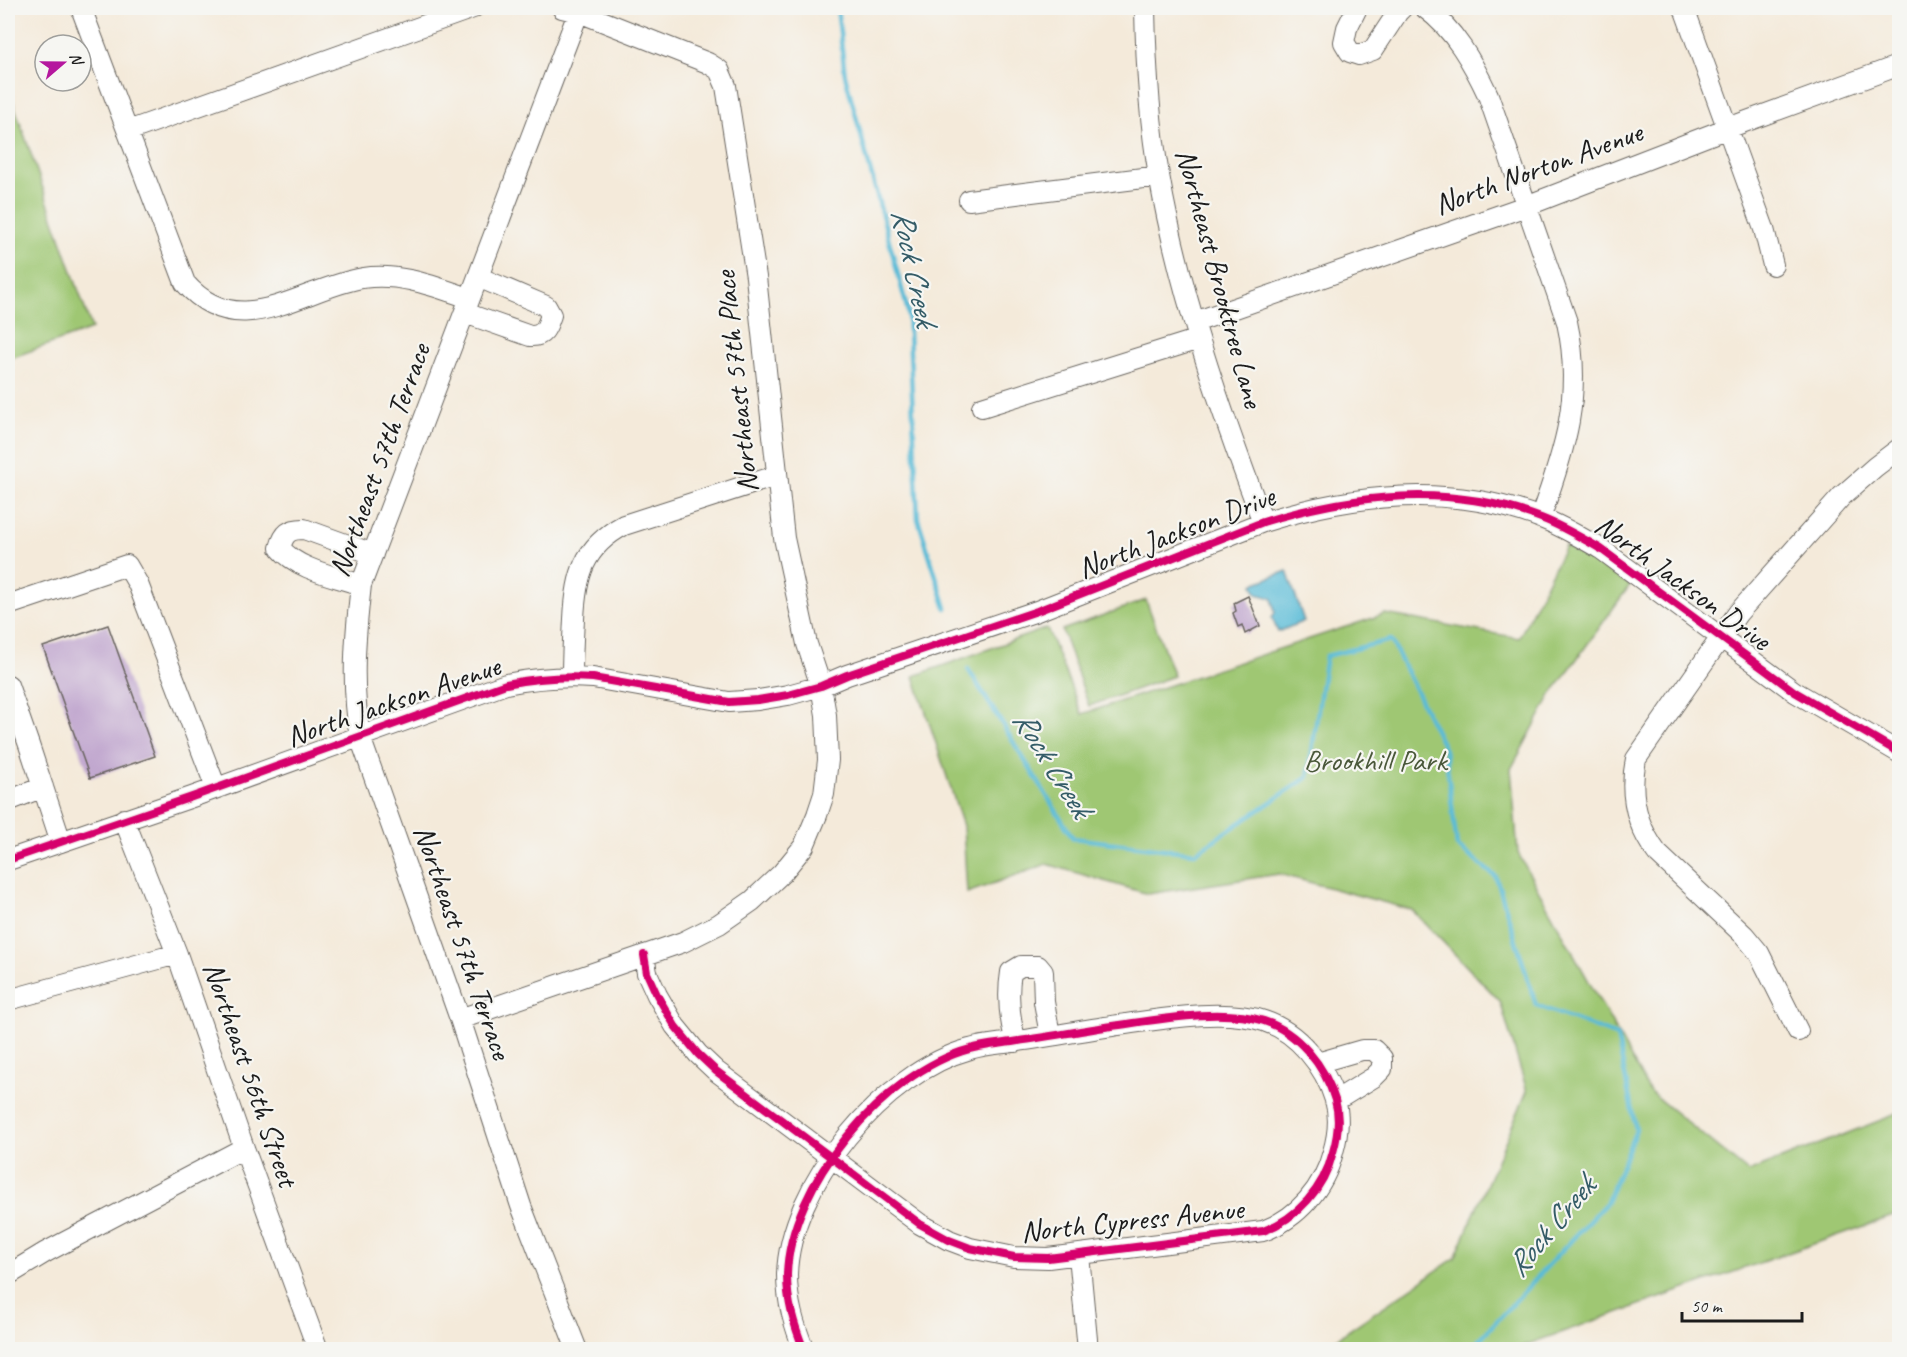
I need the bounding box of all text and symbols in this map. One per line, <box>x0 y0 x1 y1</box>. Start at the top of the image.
north arrow <box>33 33 93 93</box>
text: N <box>65 50 88 69</box>
street label: North Norton Avenue <box>1429 112 1649 223</box>
street label: Northeast Brooktree Lane <box>1167 144 1273 414</box>
water label: Rock Creek <box>882 205 948 334</box>
street label: Northeast 57th Place <box>705 267 767 495</box>
street label: Northeast 57th Terrace <box>319 336 440 582</box>
street label: North Jackson Drive <box>1072 476 1282 587</box>
street label: North Jackson Drive <box>1588 505 1780 660</box>
street label: North Jackson Avenue <box>281 646 507 755</box>
water label: Rock Creek <box>1004 702 1104 829</box>
park label: Brookhill Park <box>1304 741 1448 779</box>
street label: Northeast 57th Terrace <box>405 820 522 1066</box>
street label: Northeast 56th Street <box>195 957 308 1194</box>
water label: Rock Creek <box>1497 1164 1608 1285</box>
street label: North Cypress Avenue <box>1019 1189 1247 1251</box>
scale bar <box>1682 1285 1802 1323</box>
text: 50 m <box>1691 1295 1724 1317</box>

